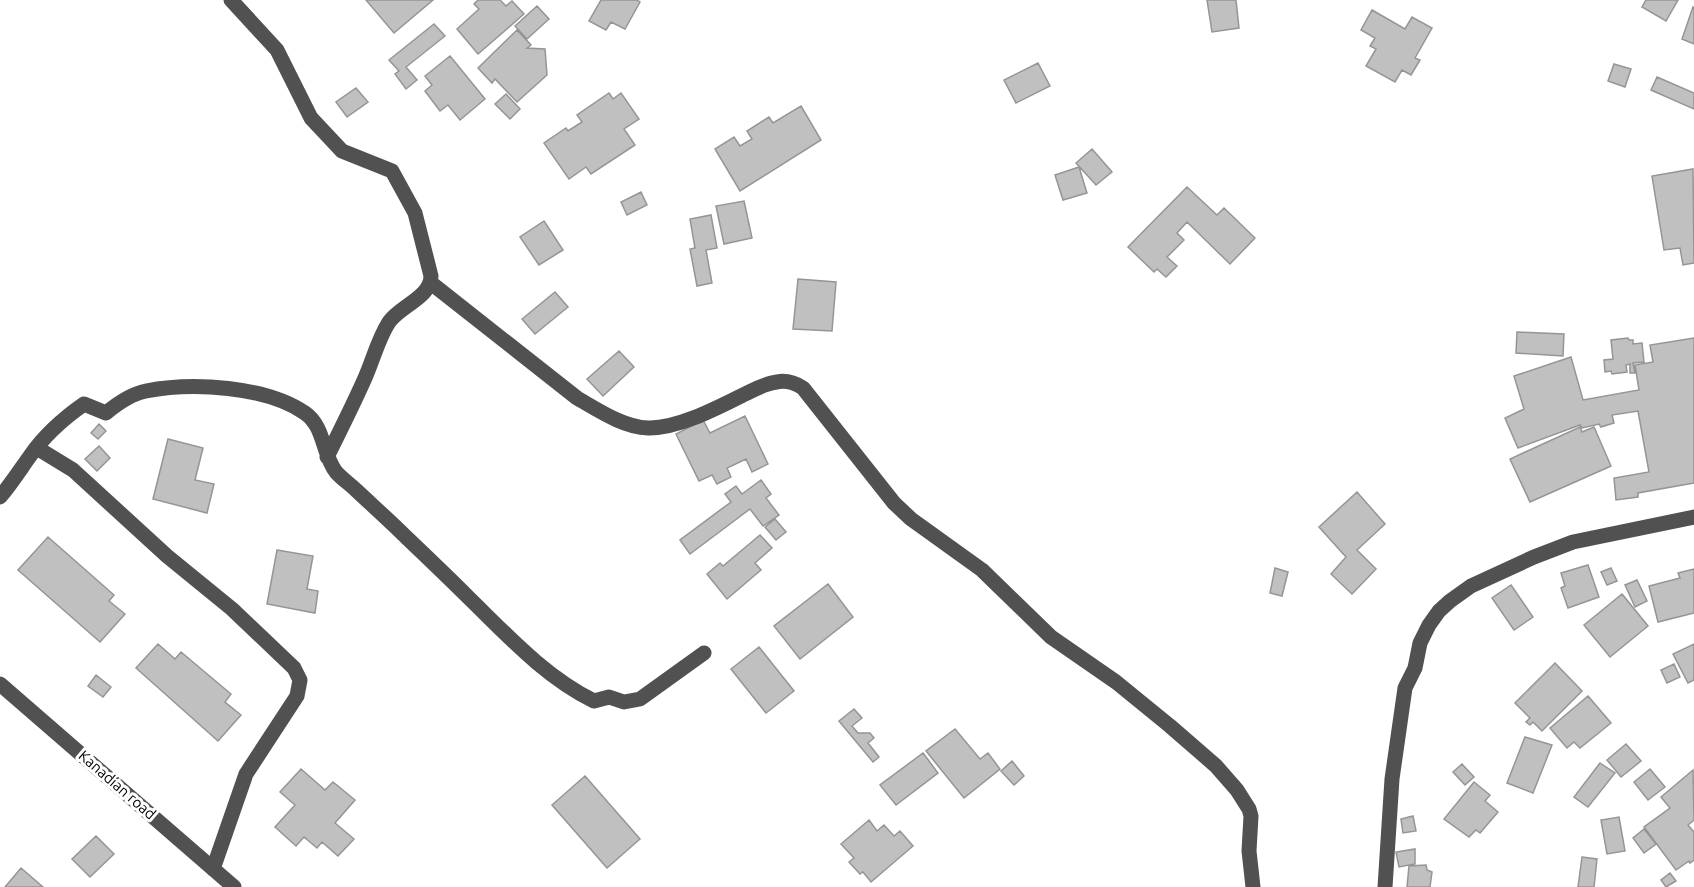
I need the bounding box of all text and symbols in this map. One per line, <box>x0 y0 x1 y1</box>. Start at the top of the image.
street label: Kanadian road <box>75 747 159 823</box>

